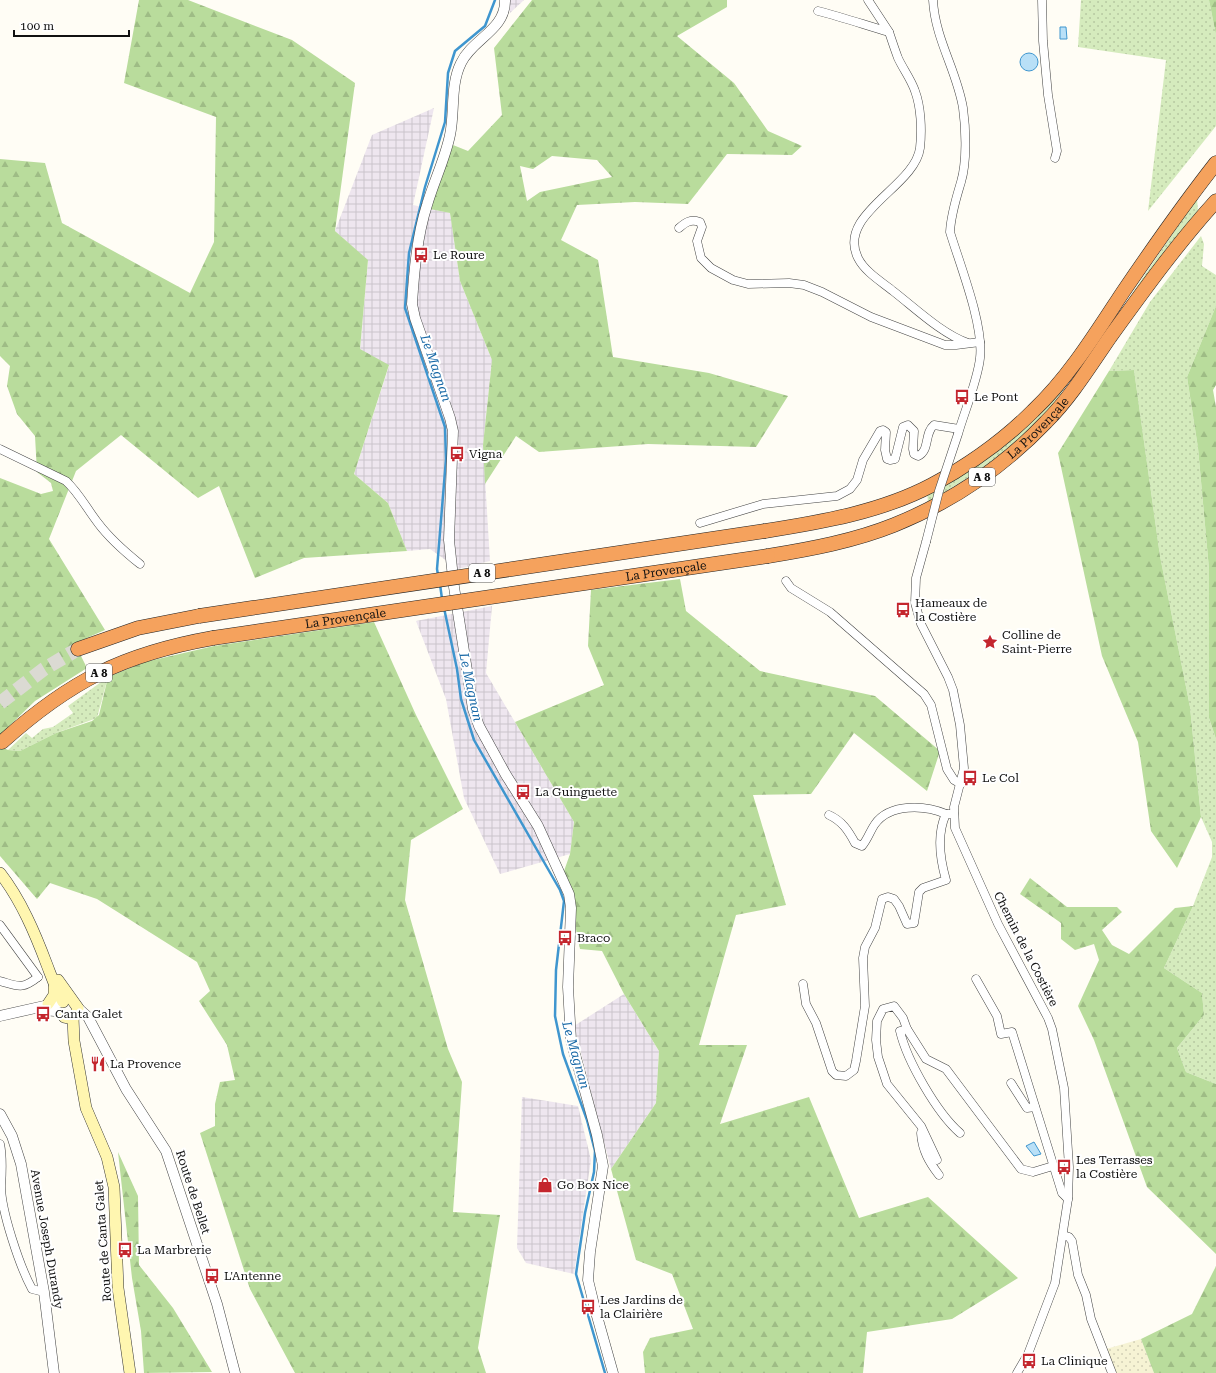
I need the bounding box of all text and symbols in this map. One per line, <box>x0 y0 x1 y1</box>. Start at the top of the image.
scale bar <box>14 12 129 38</box>
text: 100 m <box>20 19 54 33</box>
bus stop icon: Le Roure <box>412 246 430 264</box>
place label: Le Roure <box>433 248 485 262</box>
water label: Le Magnan <box>417 332 454 404</box>
bus stop icon: Le Pont <box>953 388 971 406</box>
place label: Le Pont <box>974 390 1019 404</box>
street label: La Provençale <box>1004 394 1072 462</box>
bus stop icon: Vigna <box>448 445 466 463</box>
place label: Vigna <box>469 447 503 461</box>
road number: A 8 <box>969 468 995 486</box>
street label: La Provençale <box>625 558 708 584</box>
road number: A 8 <box>469 564 495 582</box>
place label: Hameaux de la Costière <box>915 596 988 624</box>
bus stop icon: Hameaux de la Costière <box>894 601 912 619</box>
street label: La Provençale <box>304 605 387 631</box>
place label: Colline de Saint-Pierre <box>1002 628 1072 656</box>
place icon: Colline de Saint-Pierre <box>981 633 999 651</box>
water label: Le Magnan <box>456 650 486 723</box>
road number: A 8 <box>86 664 112 682</box>
bus stop icon: Le Col <box>961 769 979 787</box>
place label: Le Col <box>982 771 1019 785</box>
bus stop icon: La Guinguette <box>514 783 532 801</box>
place label: La Guinguette <box>535 785 618 799</box>
street label: Chemin de la Costière <box>991 889 1061 1009</box>
bus stop icon: Braco <box>556 929 574 947</box>
place label: Braco <box>577 931 610 945</box>
bus stop icon: Canta Galet <box>34 1005 52 1023</box>
place label: Canta Galet <box>55 1007 123 1021</box>
water label: Le Magnan <box>559 1018 593 1091</box>
restaurant icon: La Provence <box>89 1055 107 1073</box>
place label: La Provence <box>110 1057 182 1071</box>
street label: Route de Bellet <box>173 1148 213 1236</box>
place label: Les Terrasses la Costière <box>1076 1153 1153 1181</box>
bus stop icon: Les Terrasses la Costière <box>1055 1158 1073 1176</box>
street label: Avenue Joseph Durandy <box>28 1168 66 1311</box>
shop icon: Go Box Nice <box>536 1176 554 1194</box>
place label: Go Box Nice <box>557 1178 629 1192</box>
street label: Route de Canta Galet <box>92 1179 114 1302</box>
bus stop icon: La Marbrerie <box>116 1241 134 1259</box>
place label: La Marbrerie <box>137 1243 212 1257</box>
bus stop icon: L'Antenne <box>203 1267 221 1285</box>
place label: L'Antenne <box>224 1269 282 1283</box>
place label: Les Jardins de la Clairière <box>600 1293 683 1321</box>
bus stop icon: Les Jardins de la Clairière <box>579 1298 597 1316</box>
bus stop icon: La Clinique <box>1020 1352 1038 1370</box>
place label: La Clinique <box>1041 1354 1108 1368</box>

